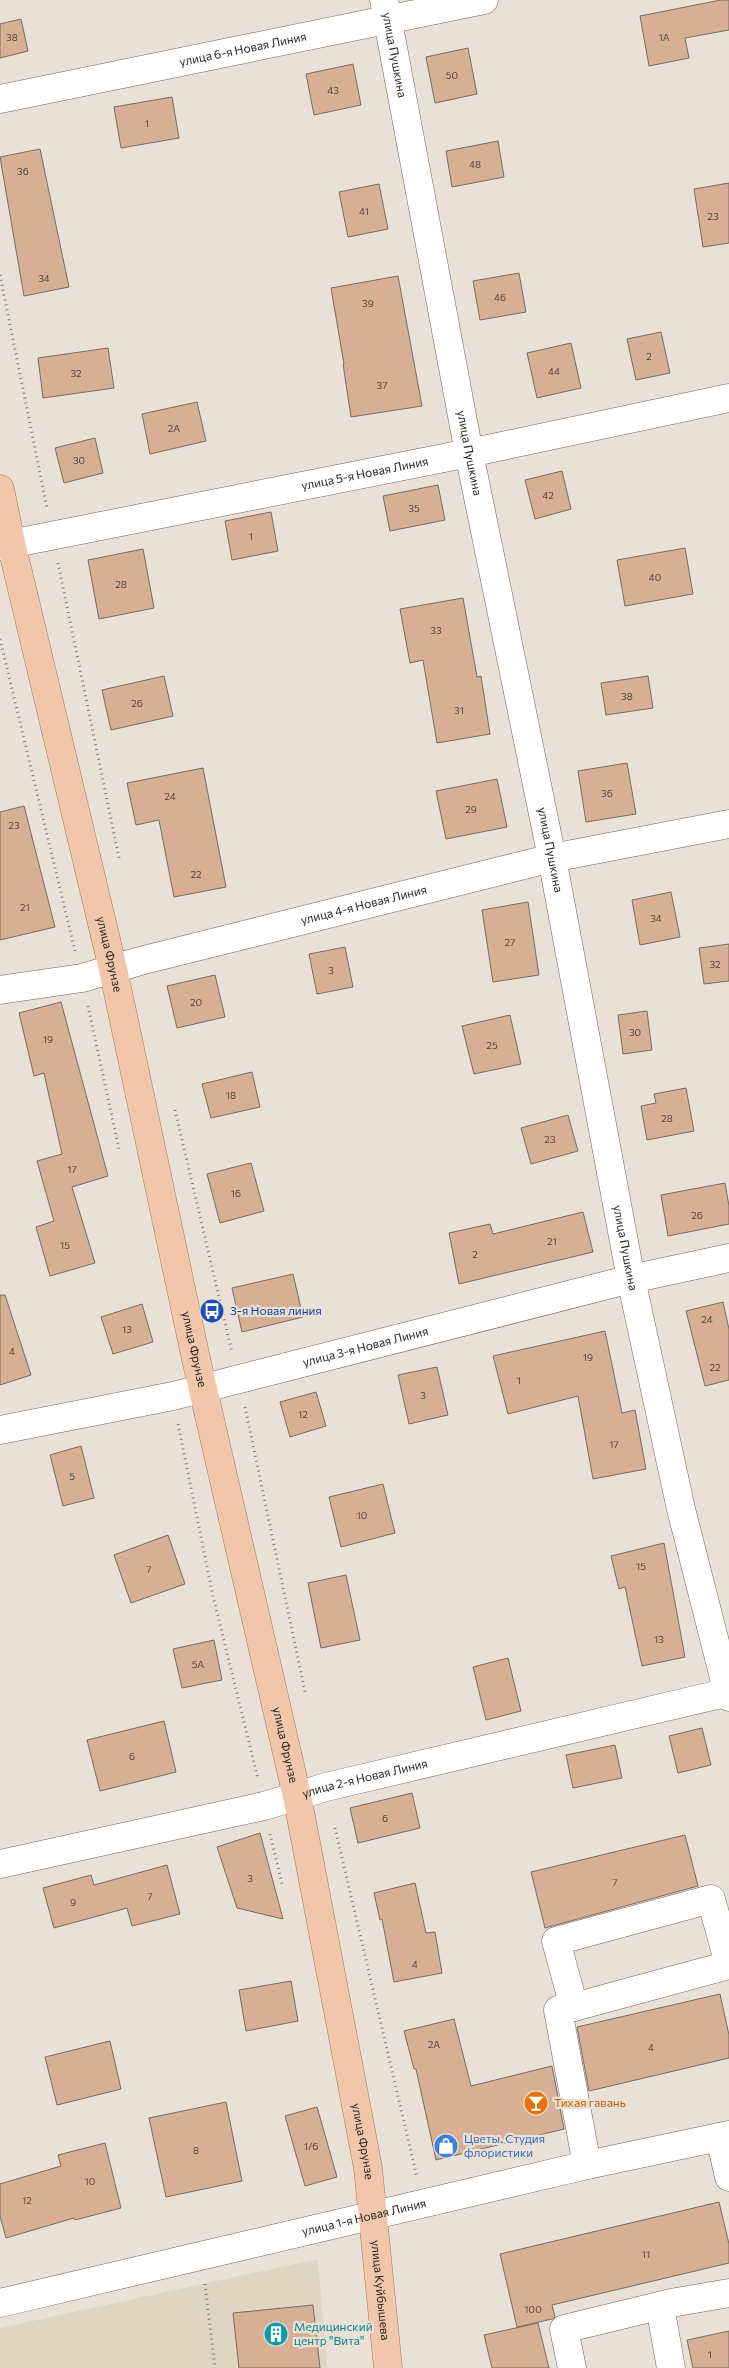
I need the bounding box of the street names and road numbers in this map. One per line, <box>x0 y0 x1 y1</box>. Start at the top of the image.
street label: улица Пушкина <box>380 11 410 99</box>
street label: улица 6-я Новая Линия <box>178 28 308 68</box>
street label: улица Пушкина <box>455 409 486 497</box>
street label: улица 5-я Новая Линия <box>300 453 429 492</box>
street label: улица Пушкина <box>536 806 566 894</box>
street label: улица 4-я Новая Линия <box>299 882 428 927</box>
street label: улица Фрунзе <box>95 915 126 993</box>
street label: улица Пушкина <box>611 1204 641 1292</box>
street label: улица Фрунзе <box>180 1310 210 1388</box>
street label: улица 3-я Новая Линия <box>301 1323 430 1369</box>
street label: улица Фрунзе <box>271 1705 302 1784</box>
street label: улица 2-я Новая Линия <box>300 1755 429 1800</box>
street label: улица Фрунзе <box>350 2102 377 2180</box>
street label: улица 1-я Новая Линия <box>300 2195 427 2238</box>
street label: улица Куйбышева <box>369 2239 393 2341</box>

